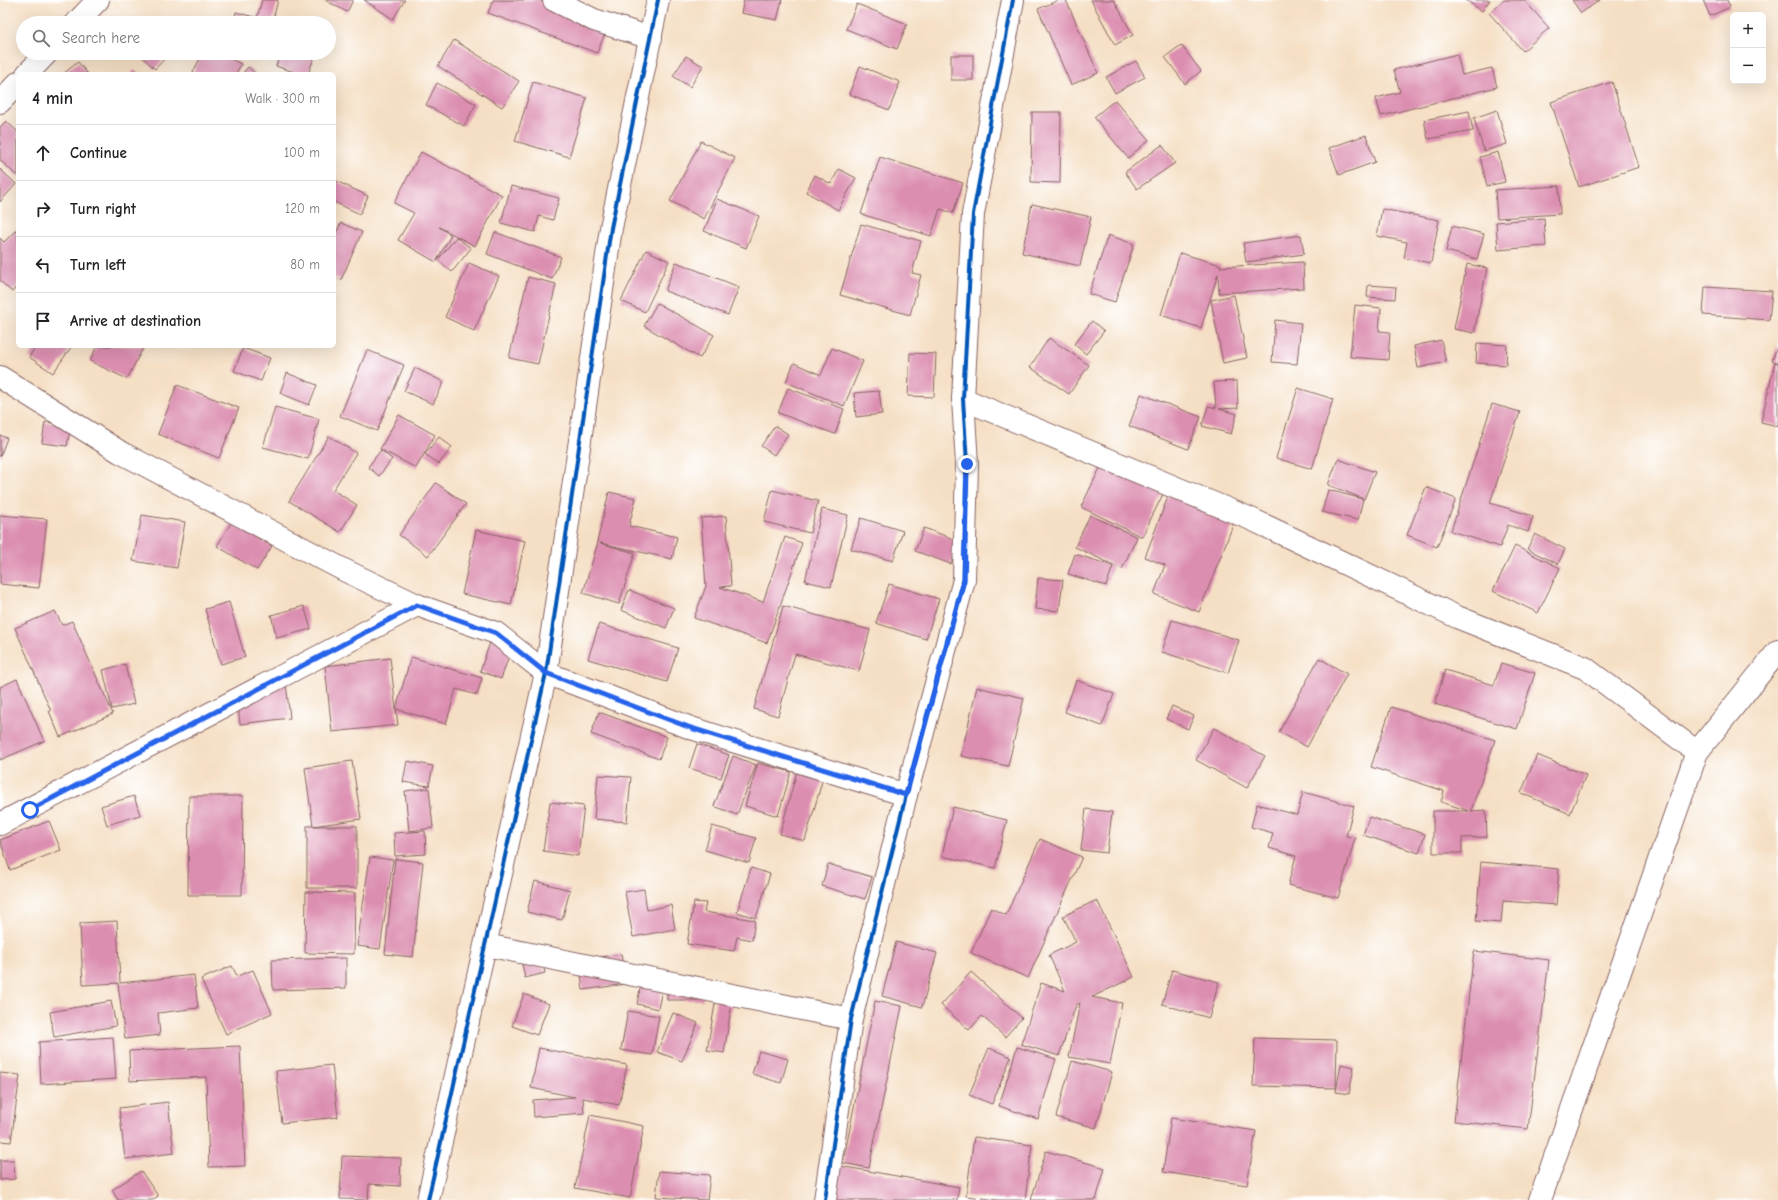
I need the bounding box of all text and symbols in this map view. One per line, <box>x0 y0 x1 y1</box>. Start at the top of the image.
map controls <box>1730 12 1766 84</box>
button: + <box>1730 12 1766 48</box>
search box <box>16 16 336 60</box>
icon: search <box>30 27 52 49</box>
text: Search here <box>62 29 140 47</box>
button: − <box>1730 48 1766 84</box>
text: 4 min <box>32 89 73 108</box>
text: Walk · 300 m <box>245 91 320 106</box>
icon: ahead <box>32 142 54 164</box>
text: Continue <box>70 144 127 162</box>
text: 100 m <box>284 145 320 160</box>
icon: right <box>32 198 54 220</box>
text: Turn right <box>70 200 136 218</box>
text: 120 m <box>285 201 320 216</box>
icon: left <box>32 254 54 276</box>
text: Turn left <box>70 256 126 274</box>
text: 80 m <box>290 257 320 272</box>
icon: arrive <box>32 310 54 332</box>
text: Arrive at destination <box>70 312 201 330</box>
route end <box>958 455 976 473</box>
route start <box>21 801 39 819</box>

